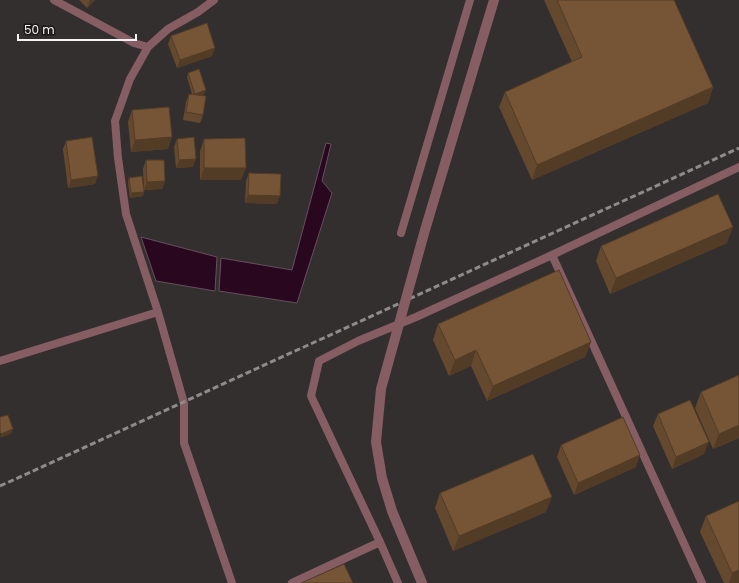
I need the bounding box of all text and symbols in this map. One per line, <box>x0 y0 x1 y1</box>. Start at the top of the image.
scale bar <box>18 16 136 42</box>
text: 50 m <box>24 21 55 38</box>

